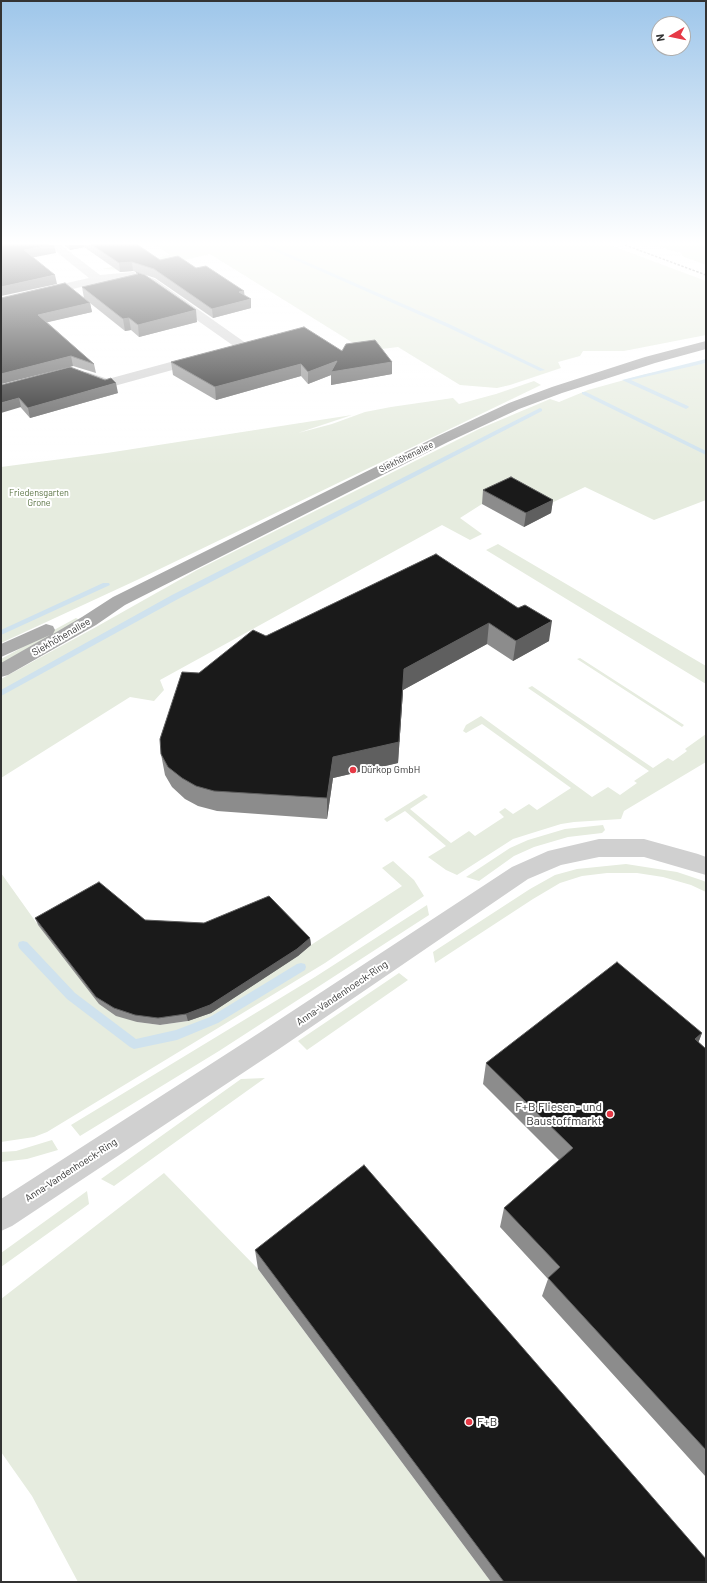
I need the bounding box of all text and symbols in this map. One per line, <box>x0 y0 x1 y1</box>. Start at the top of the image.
north arrow <box>651 16 691 56</box>
text: N <box>653 33 667 42</box>
street label: Siekhöhenallee <box>377 439 435 475</box>
park label: Friedensgarten Grone <box>9 488 69 509</box>
street label: Siekhöhenallee <box>29 615 93 659</box>
place label: Dürkop GmbH <box>361 764 420 776</box>
marker: Dürkop GmbH <box>348 765 358 775</box>
street label: Anna-Vandenhoeck-Ring <box>294 958 390 1028</box>
place label: F+B Fliesen- und Baustoffmarkt <box>515 1100 602 1128</box>
marker: F+B Fliesen- und Baustoffmarkt <box>605 1109 615 1119</box>
street label: Anna-Vandenhoeck-Ring <box>23 1136 119 1204</box>
place label: F+B <box>477 1415 497 1429</box>
marker: F+B <box>464 1417 474 1427</box>

